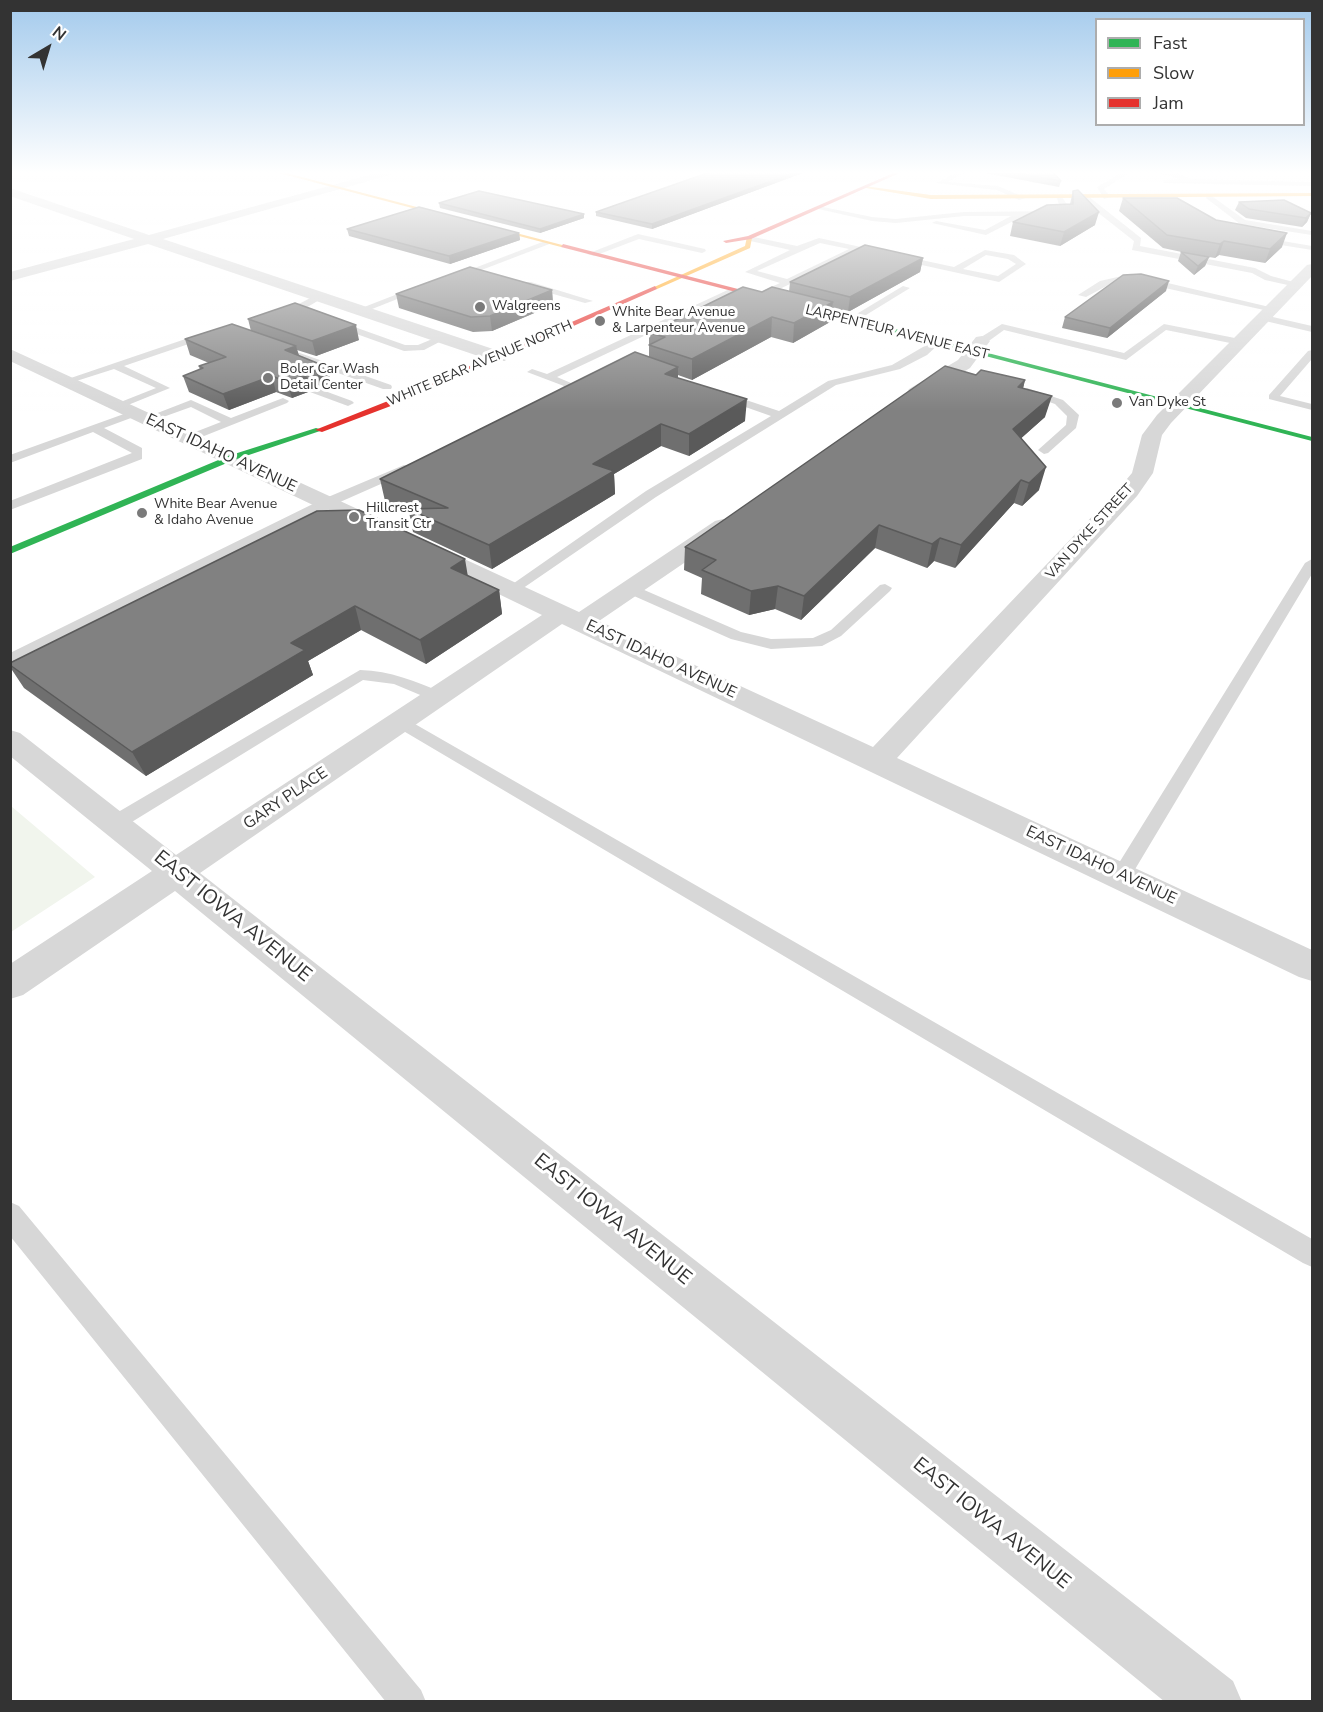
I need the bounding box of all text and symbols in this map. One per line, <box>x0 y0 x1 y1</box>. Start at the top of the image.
north arrow <box>18 18 78 78</box>
legend <box>1095 18 1305 126</box>
text: N <box>48 21 71 46</box>
text: Fast <box>1153 31 1187 55</box>
text: Slow <box>1153 61 1194 85</box>
text: Jam <box>1153 91 1184 115</box>
place label: Walgreens <box>492 299 561 315</box>
marker: Walgreens <box>473 300 487 314</box>
street label: LARPENTEUR AVENUE EAST <box>804 302 990 364</box>
place label: White Bear Avenue & Larpenteur Avenue <box>612 305 745 338</box>
marker: White Bear Avenue & Larpenteur Avenue <box>593 314 607 328</box>
street label: WHITE BEAR AVENUE NORTH <box>385 317 575 411</box>
place label: Boler Car Wash Detail Center <box>280 362 379 394</box>
marker: Boler Car Wash Detail Center <box>261 371 275 385</box>
place label: Van Dyke St <box>1129 395 1206 411</box>
marker: Van Dyke St <box>1110 396 1124 410</box>
street label: EAST IDAHO AVENUE <box>143 411 299 497</box>
street label: VAN DYKE STREET <box>1043 481 1137 583</box>
place label: White Bear Avenue & Idaho Avenue <box>154 497 277 530</box>
place label: Hillcrest Transit Ctr <box>366 501 431 534</box>
marker: White Bear Avenue & Idaho Avenue <box>135 506 149 520</box>
marker: Hillcrest Transit Ctr <box>347 510 361 524</box>
street label: EAST IDAHO AVENUE <box>583 617 739 703</box>
street label: GARY PLACE <box>240 764 332 834</box>
street label: EAST IDAHO AVENUE <box>1023 823 1179 909</box>
street label: EAST IOWA AVENUE <box>148 846 316 988</box>
street label: EAST IOWA AVENUE <box>528 1149 696 1291</box>
street label: EAST IOWA AVENUE <box>907 1453 1075 1595</box>

